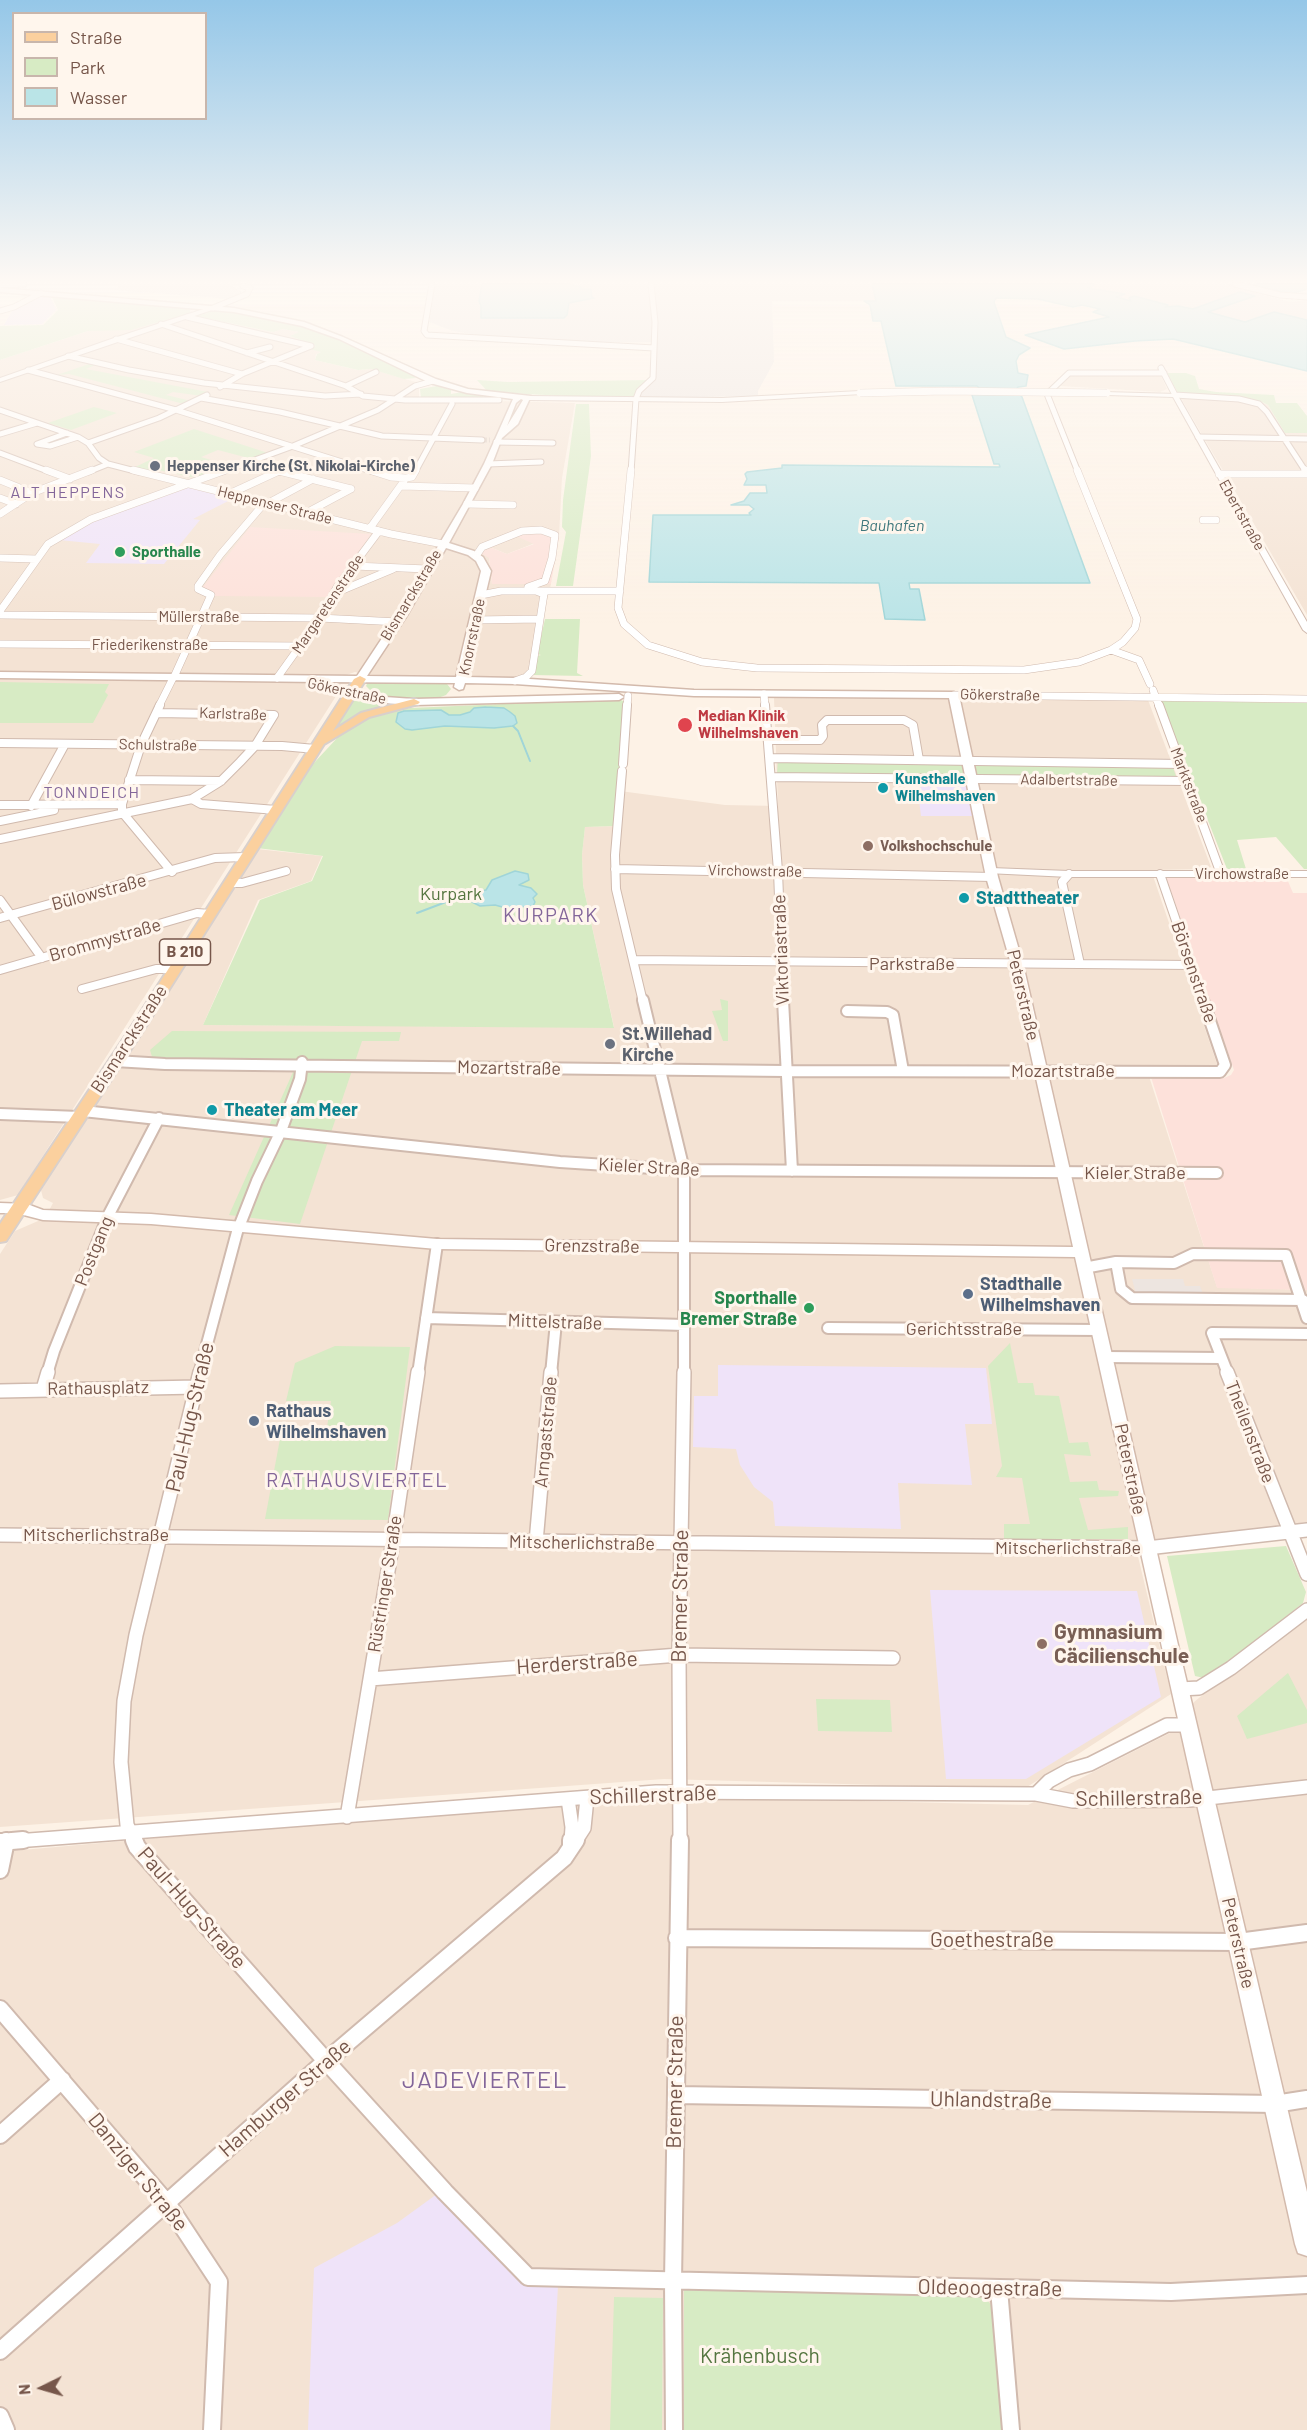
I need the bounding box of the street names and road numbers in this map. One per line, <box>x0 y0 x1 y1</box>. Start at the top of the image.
street label: Ebertstraße <box>1215 476 1269 554</box>
street label: Heppenser Straße <box>216 482 334 528</box>
street label: Bismarckstraße <box>377 546 445 644</box>
street label: Margaretenstraße <box>288 551 368 657</box>
street label: Knorrstraße <box>455 597 489 677</box>
street label: Müllerstraße <box>158 608 240 626</box>
street label: Friederikenstraße <box>92 636 208 654</box>
street label: Gökerstraße <box>306 674 388 708</box>
street label: Gökerstraße <box>960 685 1040 705</box>
street label: Karlstraße <box>199 704 267 724</box>
street label: Schulstraße <box>119 735 197 755</box>
street label: Marktstraße <box>1166 745 1212 825</box>
street label: Adalbertstraße <box>1020 770 1118 790</box>
street label: Virchowstraße <box>708 861 802 881</box>
street label: Virchowstraße <box>1195 865 1289 883</box>
street label: Bülowstraße <box>49 869 149 915</box>
street label: Viktoriastraße <box>768 894 794 1006</box>
street label: Brommystraße <box>47 914 163 966</box>
street label: Börsenstraße <box>1167 918 1221 1026</box>
road number: B 210 <box>160 939 210 965</box>
street label: Peterstraße <box>1002 947 1044 1043</box>
street label: Parkstraße <box>869 953 955 975</box>
street label: Bismarckstraße <box>86 981 172 1097</box>
street label: Mozartstraße <box>457 1056 561 1080</box>
street label: Mozartstraße <box>1011 1060 1115 1082</box>
street label: Kieler Straße <box>598 1154 700 1180</box>
street label: Kieler Straße <box>1084 1162 1186 1184</box>
street label: Postgang <box>70 1213 118 1289</box>
street label: Grenzstraße <box>544 1234 640 1258</box>
street label: Mittelstraße <box>507 1310 603 1334</box>
street label: Gerichtsstraße <box>906 1318 1022 1340</box>
street label: Paul-Hug-Straße <box>161 1340 219 1494</box>
street label: Arngaststraße <box>530 1375 562 1489</box>
street label: Rathausplatz <box>47 1376 149 1400</box>
street label: Theilenstraße <box>1221 1378 1279 1486</box>
street label: Peterstraße <box>1110 1421 1150 1517</box>
street label: Rüstringer Straße <box>363 1514 407 1654</box>
street label: Mitscherlichstraße <box>23 1524 169 1546</box>
street label: Bremer Straße <box>666 1529 694 1663</box>
street label: Mitscherlichstraße <box>509 1531 655 1555</box>
street label: Mitscherlichstraße <box>995 1537 1141 1559</box>
street label: Herderstraße <box>515 1646 639 1680</box>
street label: Schillerstraße <box>589 1780 717 1810</box>
street label: Schillerstraße <box>1075 1784 1203 1812</box>
street label: Paul-Hug-Straße <box>132 1842 252 1974</box>
street label: Peterstraße <box>1217 1895 1259 1991</box>
street label: Goethestraße <box>930 1927 1054 1953</box>
street label: Bremer Straße <box>661 2015 689 2149</box>
street label: Hamburger Straße <box>214 2034 356 2162</box>
street label: Uhlandstraße <box>930 2086 1052 2114</box>
street label: Danziger Straße <box>83 2108 193 2236</box>
street label: Oldeoogestraße <box>917 2274 1063 2302</box>

